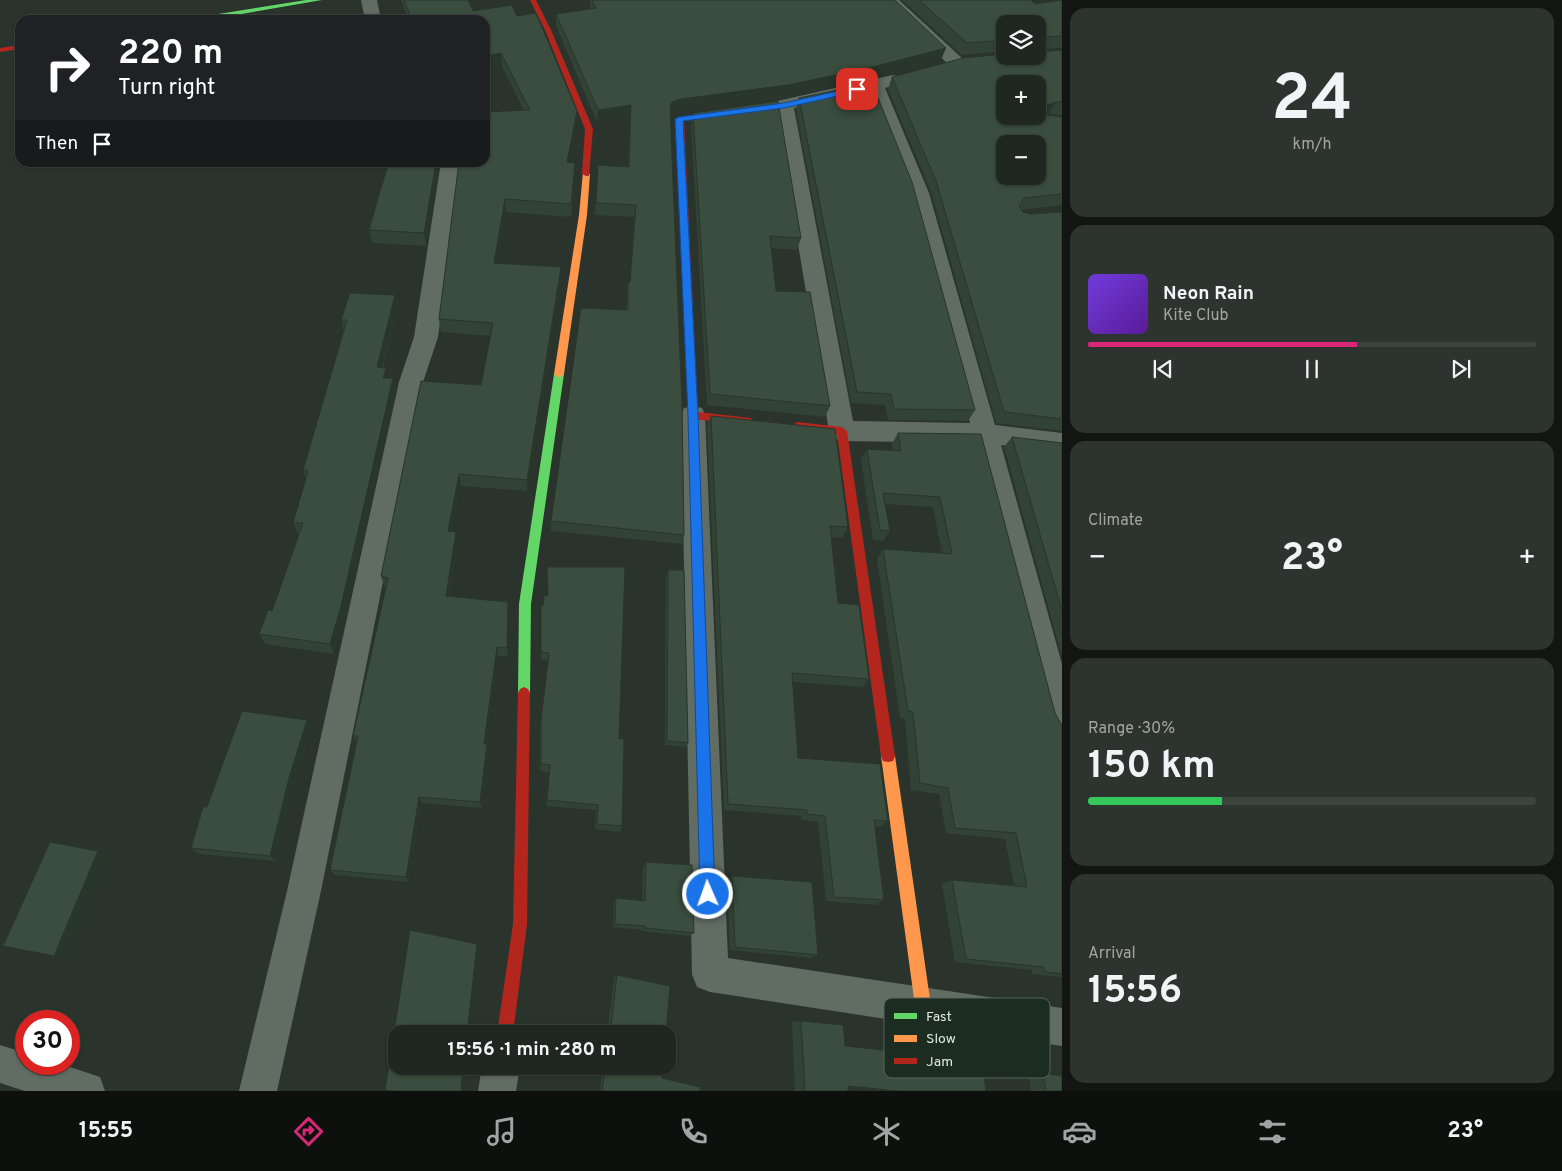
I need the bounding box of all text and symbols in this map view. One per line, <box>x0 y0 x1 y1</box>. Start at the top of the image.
map controls <box>996 15 1046 185</box>
button: layers <box>996 15 1046 65</box>
text: 220 m <box>118 32 223 76</box>
icon: right <box>35 35 100 100</box>
text: 24 <box>1271 61 1353 143</box>
pin <box>836 68 878 110</box>
text: Turn right <box>118 75 215 102</box>
icon: arrive <box>843 75 871 103</box>
button: + <box>996 75 1046 125</box>
icon: arrive <box>88 130 116 158</box>
text: Then <box>35 132 78 156</box>
button: − <box>996 135 1046 185</box>
text: km/h <box>1293 135 1331 155</box>
text: Neon Rain <box>1163 282 1254 306</box>
text: Kite Club <box>1163 306 1228 326</box>
icon: previous <box>1149 355 1177 383</box>
icon: pause <box>1298 355 1326 383</box>
icon: next <box>1447 355 1475 383</box>
text: Climate <box>1088 511 1143 531</box>
text: 23° <box>1281 535 1343 584</box>
text: − <box>1088 541 1106 577</box>
text: + <box>1518 541 1536 577</box>
text: Range · 30% <box>1088 719 1175 739</box>
text: 150 km <box>1088 743 1215 792</box>
position arrow <box>681 867 733 919</box>
text: Arrival <box>1088 944 1136 964</box>
text: 15:56 <box>1088 968 1182 1017</box>
legend <box>884 998 1050 1078</box>
text: Fast <box>926 1009 952 1026</box>
speed limit sign: 30 <box>15 1010 80 1075</box>
text: Slow <box>926 1031 956 1048</box>
text: 15:56 · 1 min · 280 m <box>448 1038 616 1062</box>
text: Jam <box>926 1054 953 1071</box>
icon: directions <box>291 1114 326 1149</box>
icon: music <box>484 1114 519 1149</box>
icon: phone <box>676 1114 711 1149</box>
icon: climate <box>869 1114 904 1149</box>
icon: car <box>1062 1114 1097 1149</box>
icon: filters <box>1255 1114 1290 1149</box>
text: 15:55 <box>79 1118 133 1145</box>
text: 23° <box>1447 1118 1483 1145</box>

